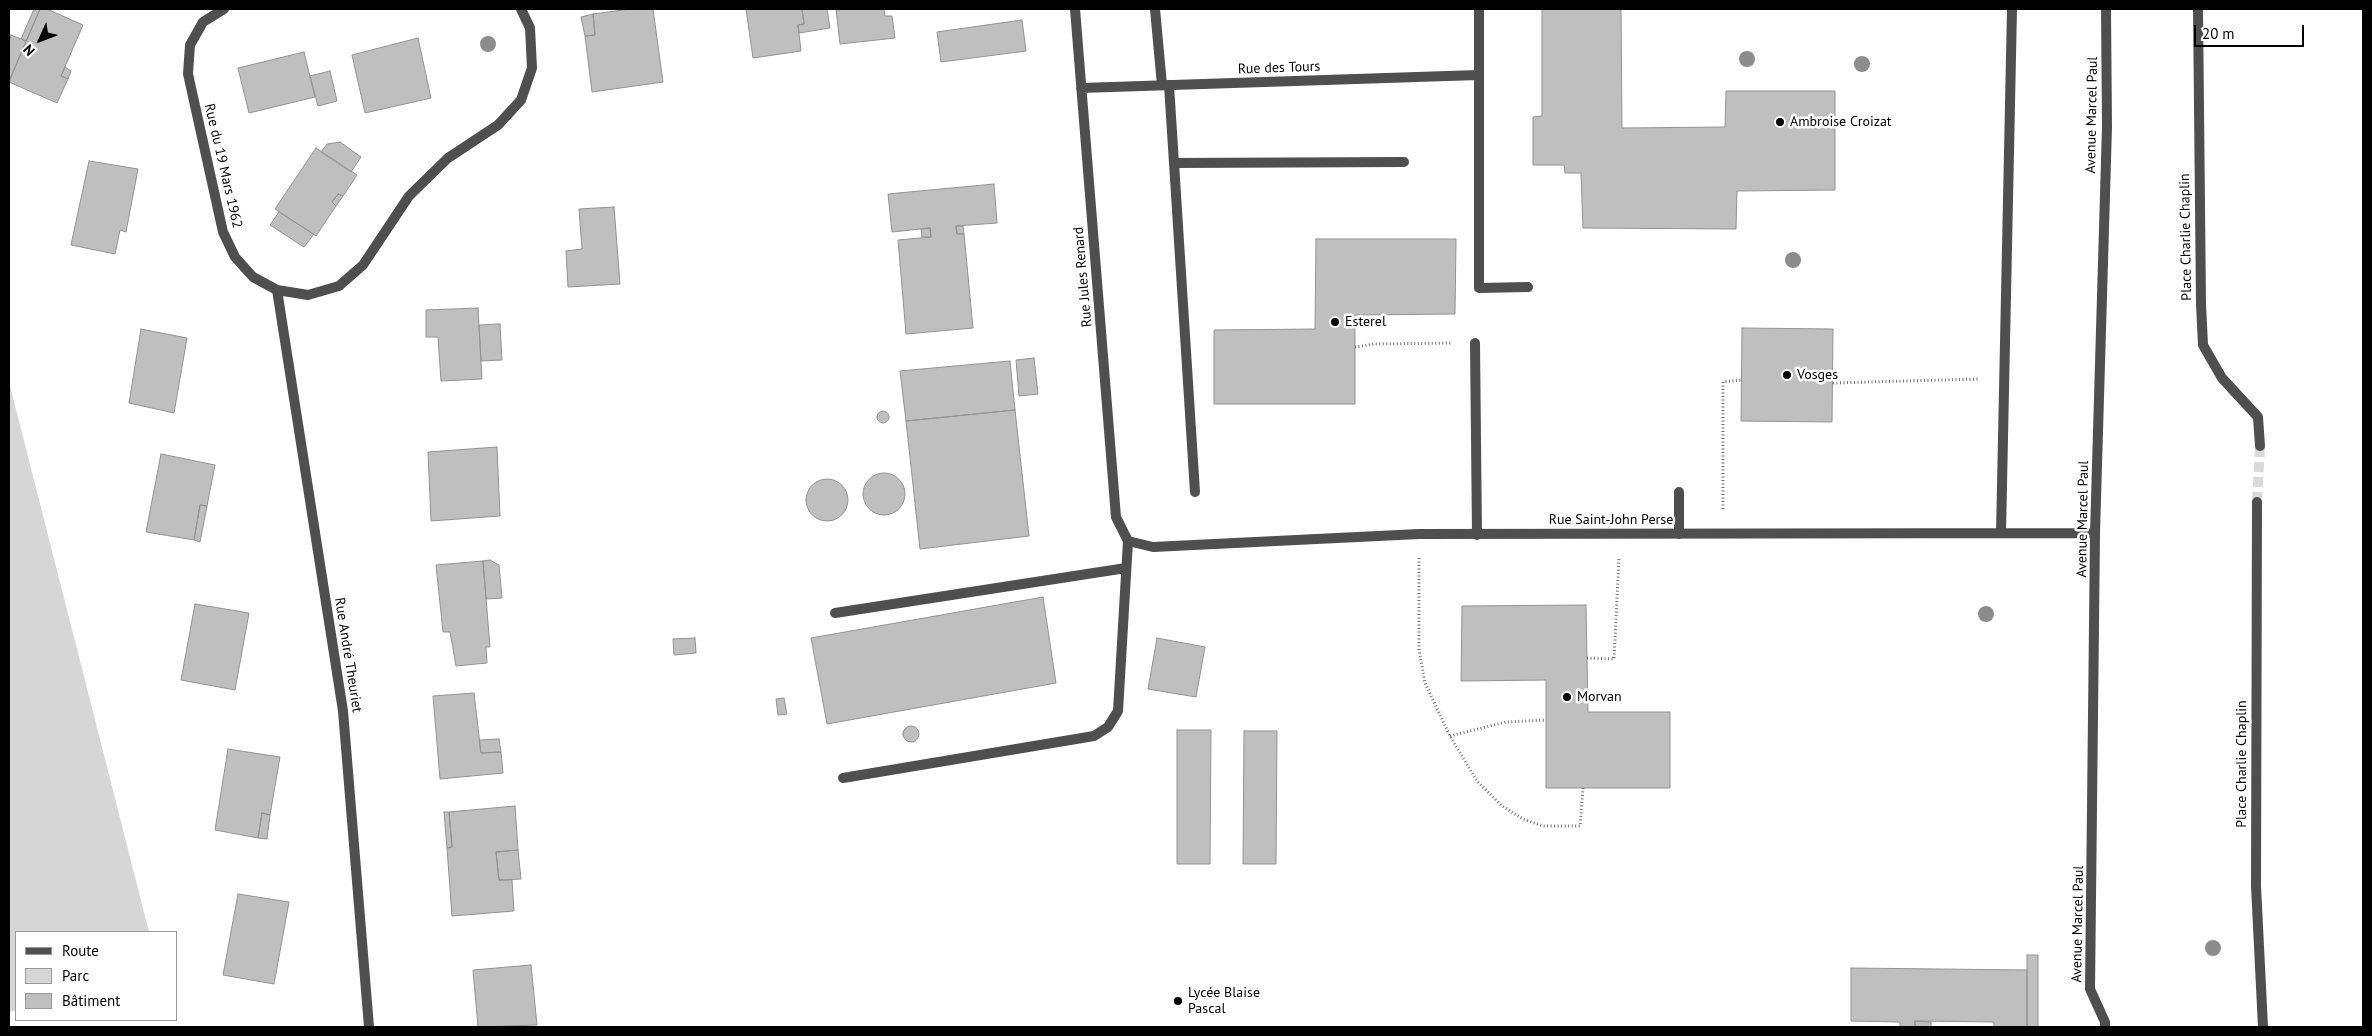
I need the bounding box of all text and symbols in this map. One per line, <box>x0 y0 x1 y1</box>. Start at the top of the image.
north arrow <box>15 15 65 65</box>
scale bar <box>2197 15 2307 47</box>
text: 20 m <box>2202 24 2235 43</box>
text: N <box>19 41 39 60</box>
street label: Avenue Marcel Paul <box>2083 56 2101 174</box>
street label: Rue des Tours <box>1237 58 1321 78</box>
street label: Rue du 19 Mars 1962 <box>200 102 246 230</box>
place label: Ambroise Croizat <box>1790 114 1892 130</box>
marker: Ambroise Croizat <box>1774 116 1786 128</box>
street label: Place Charlie Chaplin <box>2176 173 2196 301</box>
street label: Rue Jules Renard <box>1070 226 1096 328</box>
place label: Esterel <box>1345 314 1386 330</box>
marker: Esterel <box>1329 316 1341 328</box>
place label: Vosges <box>1797 367 1838 383</box>
marker: Vosges <box>1781 369 1793 381</box>
street label: Avenue Marcel Paul <box>2074 460 2092 578</box>
street label: Rue Saint-John Perse <box>1549 512 1673 528</box>
street label: Rue André Theuriet <box>331 596 365 714</box>
place label: Morvan <box>1577 689 1622 705</box>
marker: Morvan <box>1561 691 1573 703</box>
street label: Place Charlie Chaplin <box>2234 700 2250 828</box>
street label: Avenue Marcel Paul <box>2069 865 2087 983</box>
legend <box>15 931 178 1021</box>
text: Route <box>62 941 99 960</box>
text: Parc <box>62 966 89 985</box>
place label: Lycée Blaise Pascal <box>1188 985 1260 1018</box>
text: Bâtiment <box>62 991 120 1010</box>
marker: Lycée Blaise Pascal <box>1172 995 1184 1007</box>

